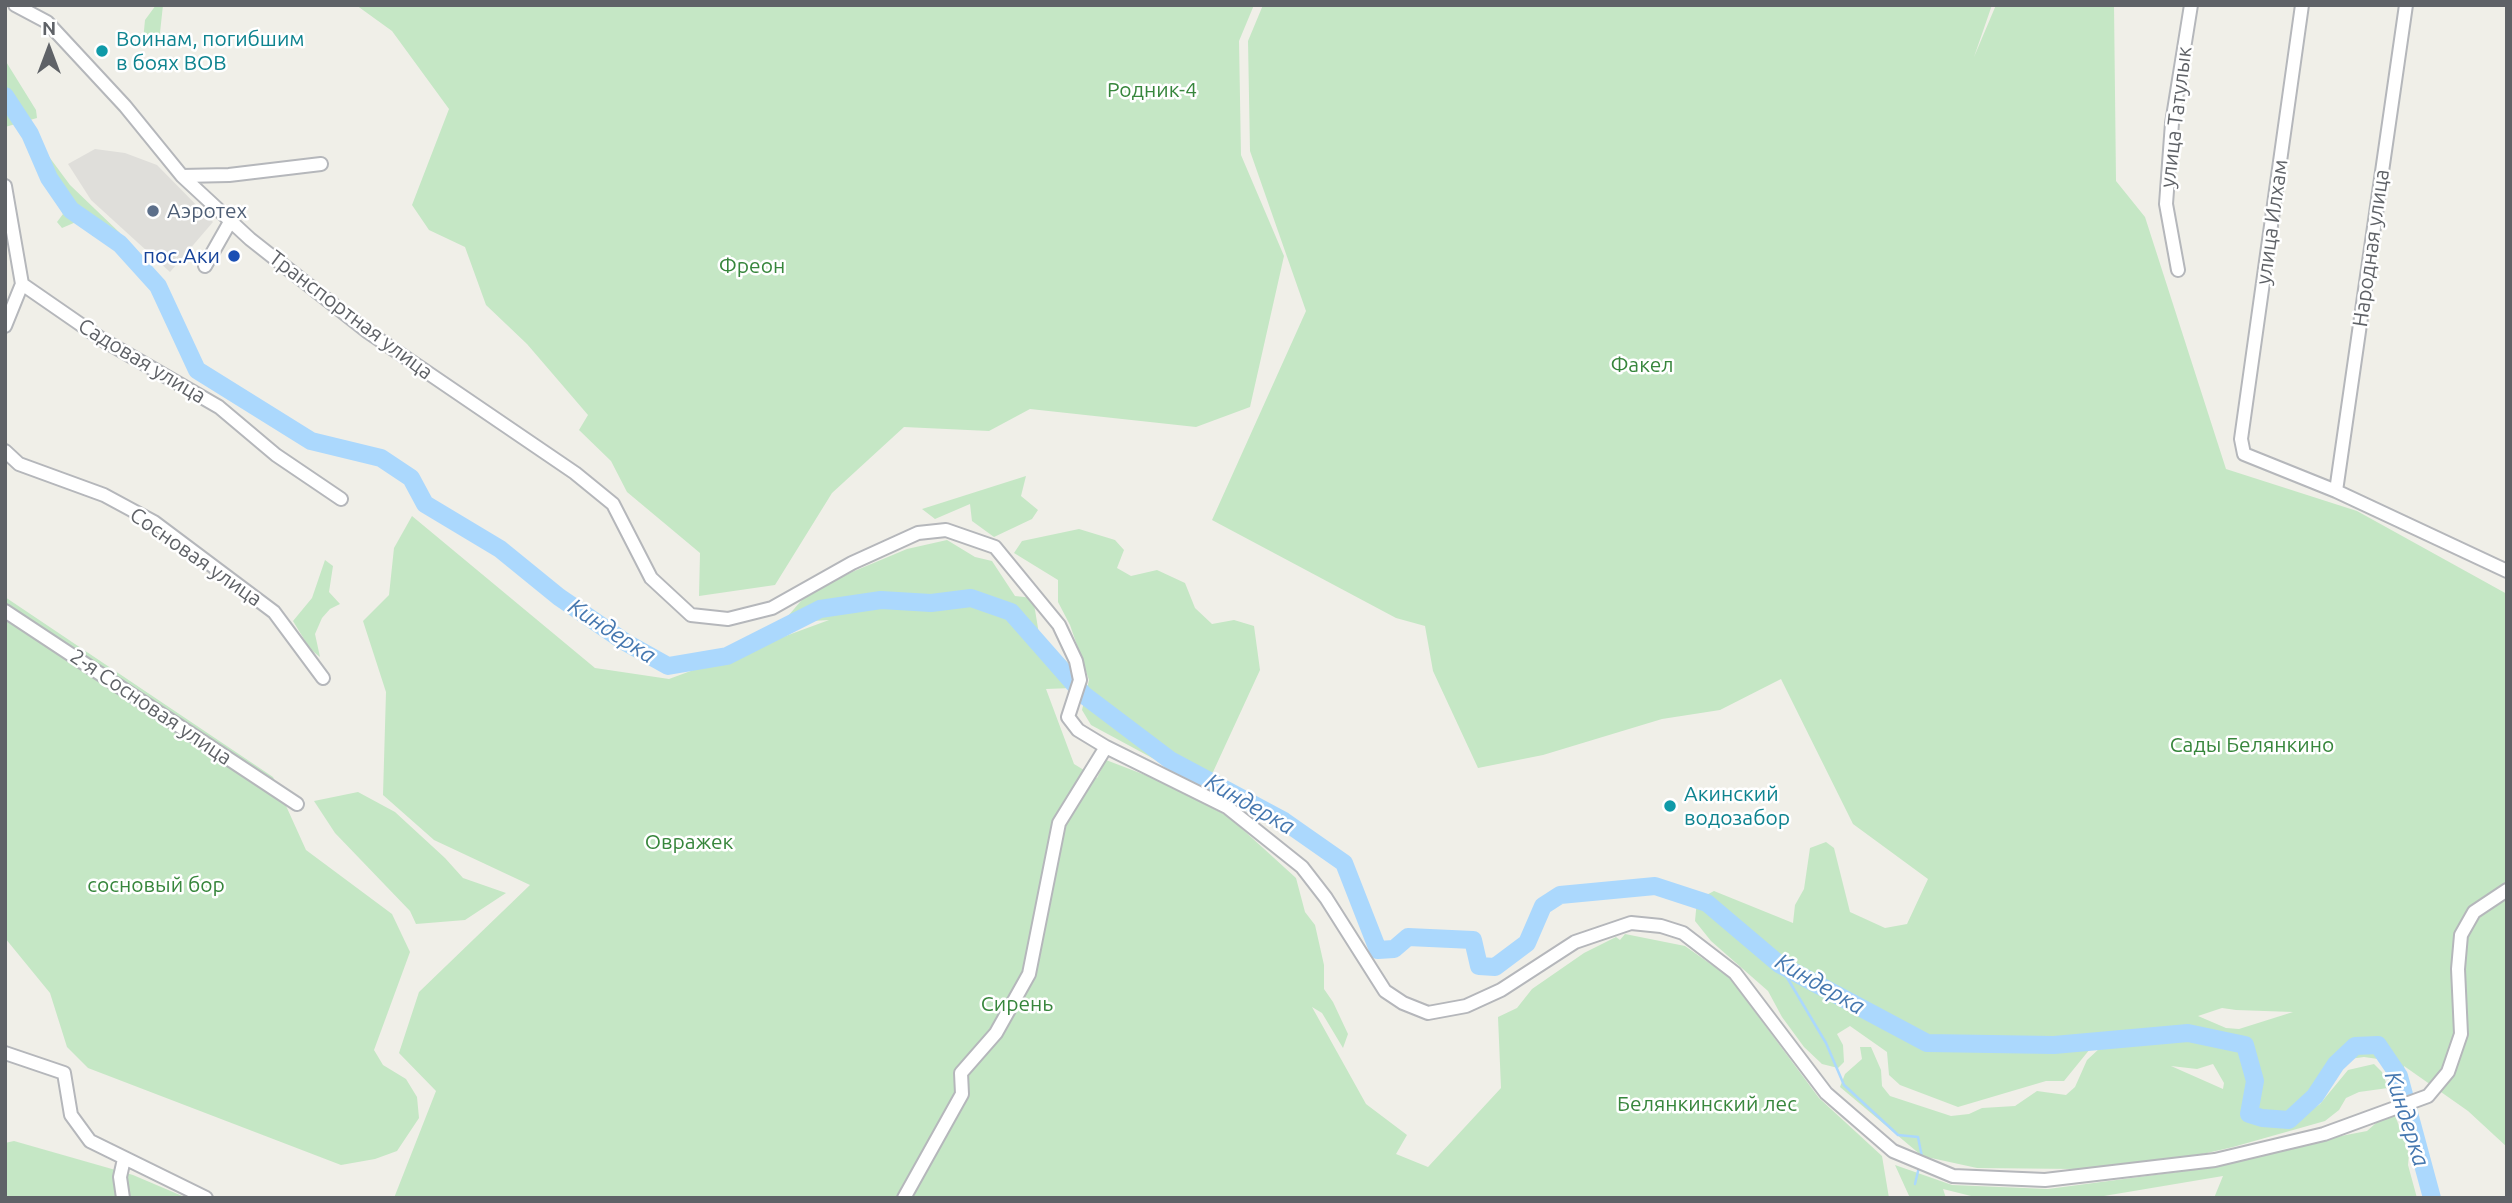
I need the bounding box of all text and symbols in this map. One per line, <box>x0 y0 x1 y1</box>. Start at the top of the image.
north arrow <box>14 14 84 84</box>
text: N <box>42 17 56 39</box>
place label: Воинам, погибшим в боях ВОВ <box>116 26 305 76</box>
marker: Воинам, погибшим в боях ВОВ <box>94 43 110 59</box>
street label: улица Татулык <box>2155 45 2197 189</box>
park label: Родник-4 <box>1107 77 1197 103</box>
street label: улица Илхам <box>2251 158 2293 286</box>
street label: Народная улица <box>2347 168 2395 328</box>
place label: Аэротех <box>167 198 247 224</box>
marker: Аэротех <box>145 203 161 219</box>
place label: пос.Аки <box>143 243 220 269</box>
street label: Транспортная улица <box>264 245 438 385</box>
marker: пос.Аки <box>226 248 242 264</box>
park label: Фреон <box>719 253 785 279</box>
street label: Садовая улица <box>74 313 210 409</box>
park label: Факел <box>1610 352 1674 378</box>
street label: Сосновая улица <box>125 502 267 612</box>
water label: Киндерка <box>563 593 661 669</box>
street label: 2-я Сосновая улица <box>65 644 237 770</box>
park label: Сады Белянкино <box>2170 732 2334 758</box>
water label: Киндерка <box>1200 767 1300 841</box>
place label: Акинский водозабор <box>1684 781 1790 831</box>
marker: Акинский водозабор <box>1662 798 1678 814</box>
park label: Овражек <box>645 829 733 855</box>
park label: сосновый бор <box>87 872 225 898</box>
water label: Киндерка <box>1770 947 1870 1021</box>
park label: Сирень <box>981 991 1053 1017</box>
water label: Киндерка <box>2379 1068 2435 1170</box>
park label: Белянкинский лес <box>1617 1091 1797 1117</box>

